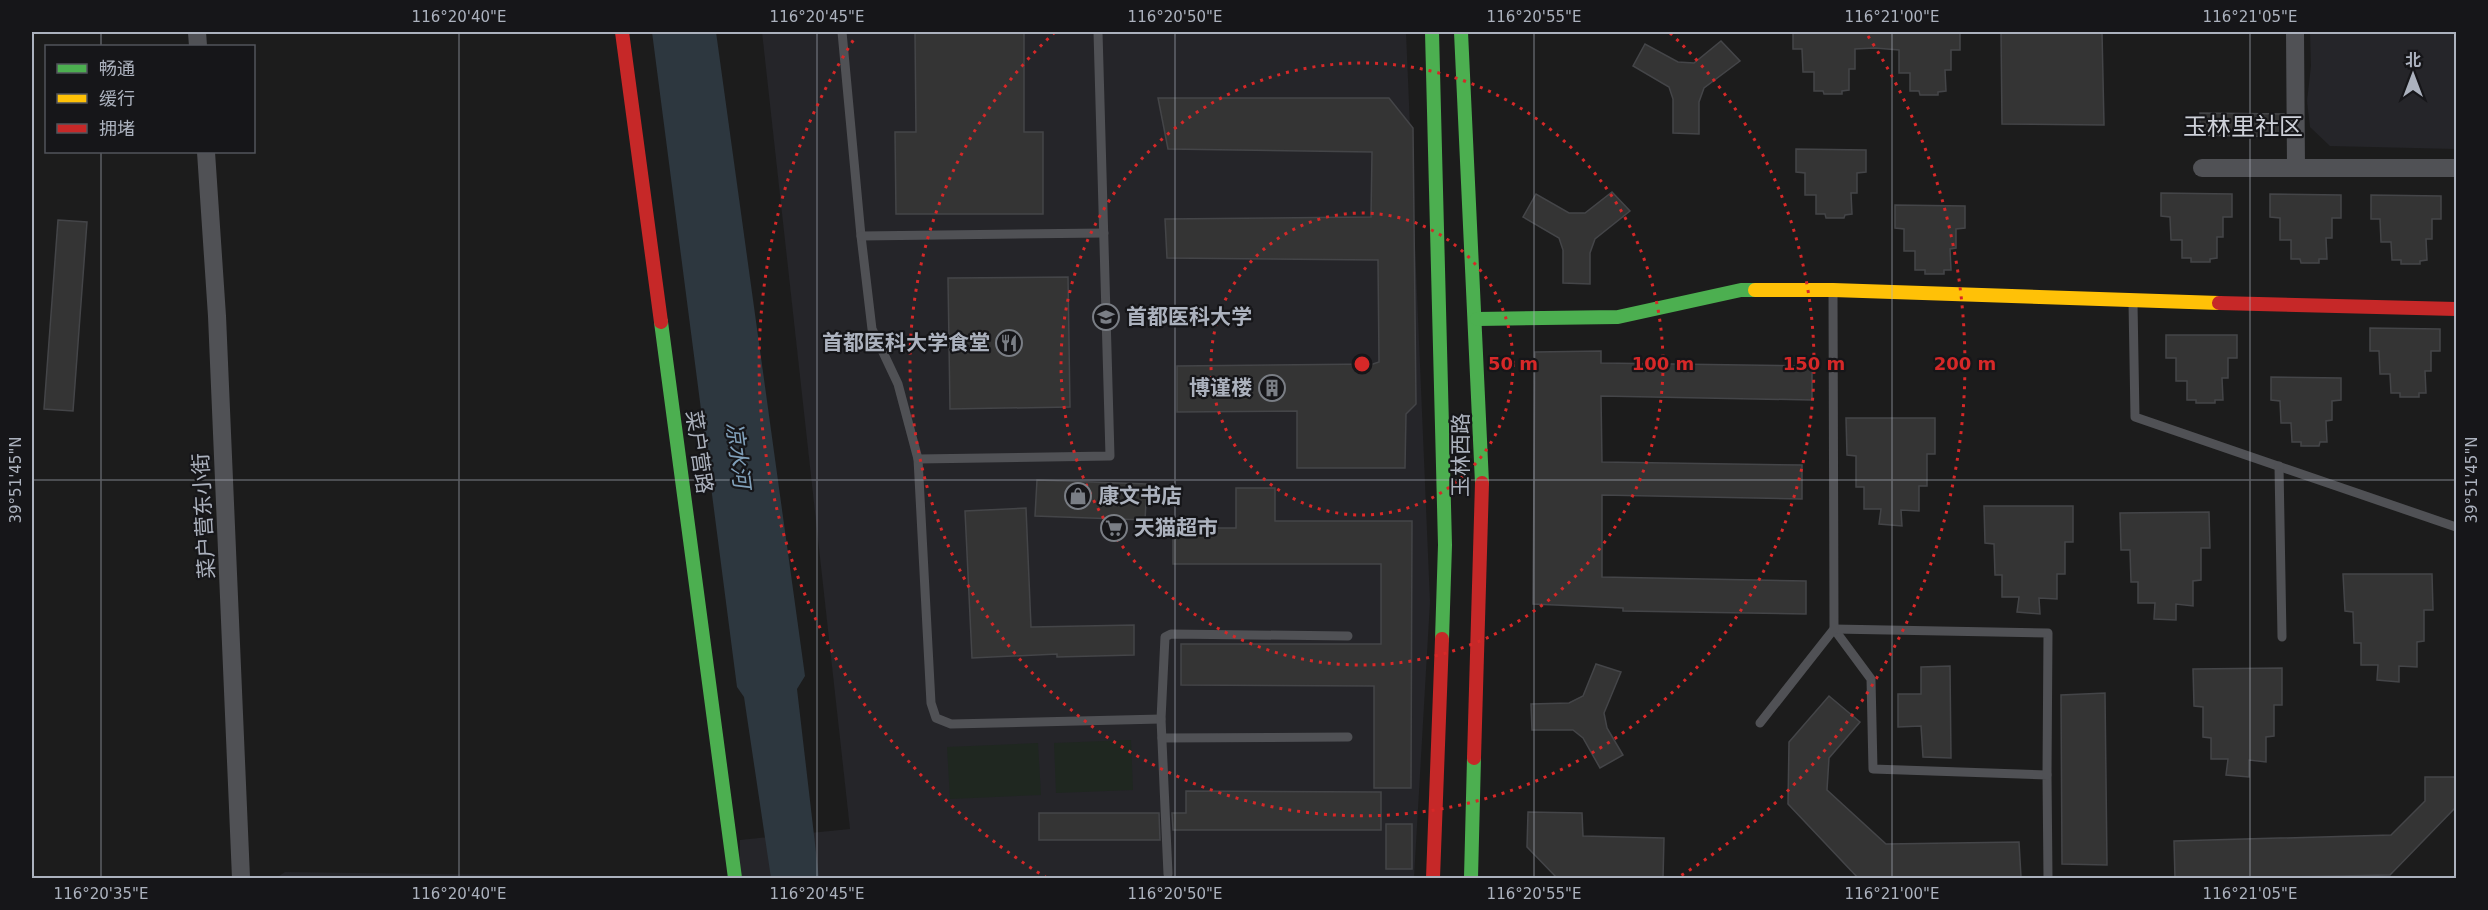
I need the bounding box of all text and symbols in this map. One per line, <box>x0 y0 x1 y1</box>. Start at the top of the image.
text: 116°20'40"E <box>412 8 506 26</box>
text: 116°20'45"E <box>770 8 864 26</box>
text: 116°20'50"E <box>1128 8 1222 26</box>
text: 116°20'55"E <box>1487 8 1581 26</box>
text: 116°21'00"E <box>1845 8 1939 26</box>
text: 116°21'05"E <box>2203 8 2297 26</box>
legend <box>45 45 255 153</box>
north arrow <box>2383 45 2443 105</box>
text: 北 <box>2405 51 2421 70</box>
text: 畅通 <box>99 58 135 79</box>
text: 缓行 <box>99 88 135 109</box>
district label: 玉林里社区 <box>2183 113 2303 141</box>
text: 拥堵 <box>99 118 135 139</box>
school or university icon: 首都医科大学 <box>1091 302 1121 332</box>
place label: 首都医科大学 <box>1126 305 1252 329</box>
restaurant icon: 首都医科大学食堂 <box>994 328 1024 358</box>
place label: 首都医科大学食堂 <box>822 331 990 355</box>
text: 50 m <box>1488 353 1538 374</box>
text: 100 m <box>1632 353 1694 374</box>
text: 150 m <box>1783 353 1845 374</box>
text: 200 m <box>1934 353 1996 374</box>
centre of rings <box>1352 354 1372 374</box>
building icon: 博谨楼 <box>1257 373 1287 403</box>
place label: 博谨楼 <box>1189 376 1252 400</box>
street label: 菜户营路 <box>681 409 717 495</box>
street label: 玉林西路 <box>1449 413 1473 497</box>
water label: 凉水河 <box>722 421 755 493</box>
text: 39°51'45"N <box>7 436 25 524</box>
text: 39°51'45"N <box>2463 436 2481 524</box>
street label: 菜户营东小街 <box>189 452 219 580</box>
shop icon: 康文书店 <box>1063 481 1093 511</box>
place label: 康文书店 <box>1098 484 1182 508</box>
supermarket icon: 天猫超市 <box>1099 513 1129 543</box>
place label: 天猫超市 <box>1134 516 1218 540</box>
text: 116°20'35"E <box>54 885 148 903</box>
text: 116°20'40"E <box>412 885 506 903</box>
text: 116°20'45"E <box>770 885 864 903</box>
text: 116°20'50"E <box>1128 885 1222 903</box>
text: 116°20'55"E <box>1487 885 1581 903</box>
text: 116°21'00"E <box>1845 885 1939 903</box>
text: 116°21'05"E <box>2203 885 2297 903</box>

